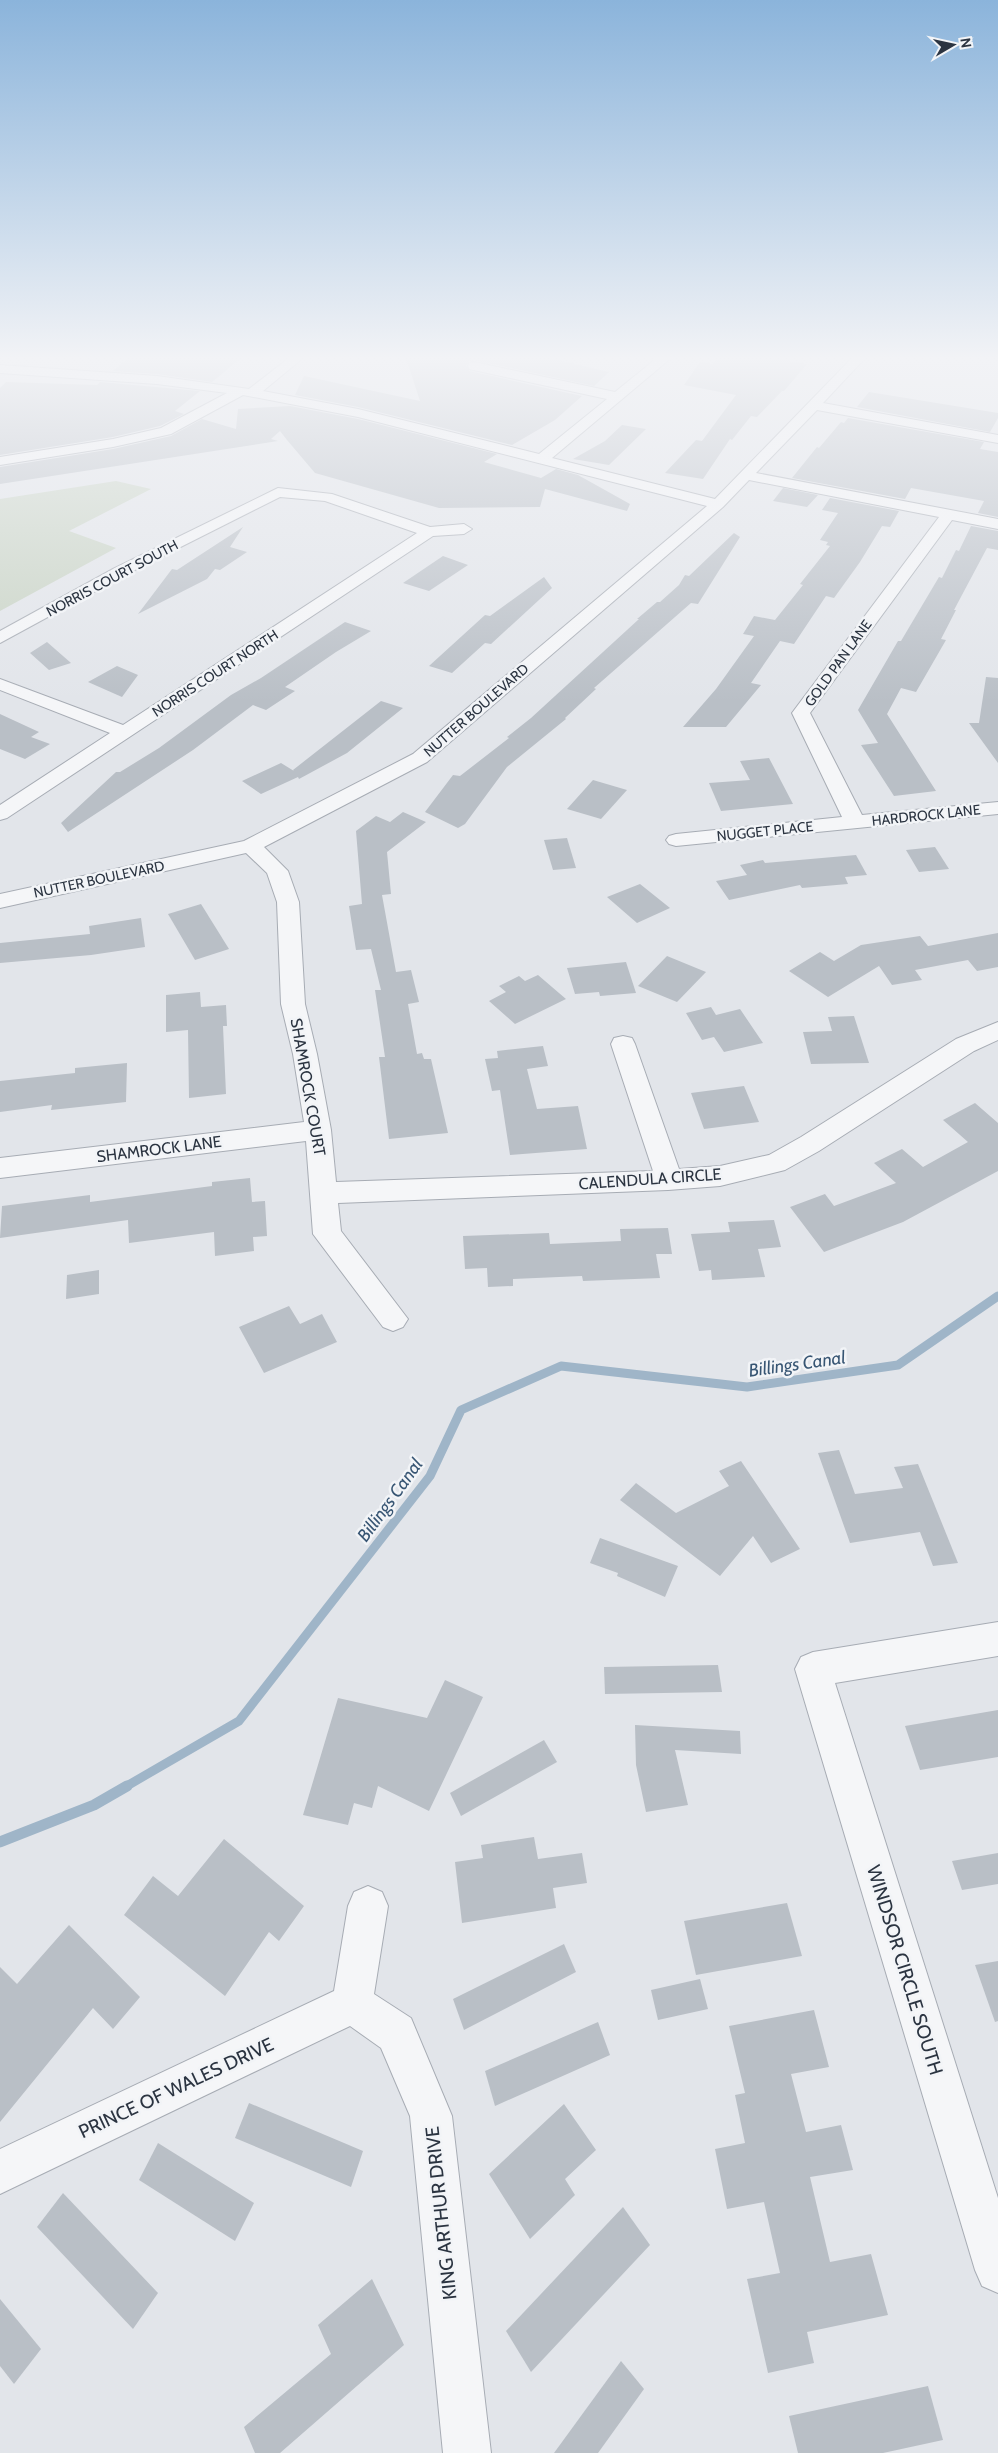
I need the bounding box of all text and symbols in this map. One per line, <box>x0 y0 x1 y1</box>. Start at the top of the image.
north arrow <box>928 20 978 70</box>
text: N <box>956 37 976 49</box>
street label: NORRIS COURT SOUTH <box>43 536 181 620</box>
street label: GOLD PAN LANE <box>800 616 876 710</box>
street label: NORRIS COURT NORTH <box>149 625 281 721</box>
street label: NUTTER BOULEVARD <box>420 659 532 761</box>
street label: HARDROCK LANE <box>871 800 982 830</box>
street label: NUGGET PLACE <box>716 817 814 845</box>
street label: NUTTER BOULEVARD <box>32 856 166 902</box>
street label: SHAMROCK COURT <box>287 1017 330 1158</box>
street label: SHAMROCK LANE <box>95 1132 223 1166</box>
street label: CALENDULA CIRCLE <box>578 1165 722 1193</box>
water label: Billings Canal <box>747 1346 848 1382</box>
water label: Billings Canal <box>352 1453 428 1546</box>
street label: WINDSOR CIRCLE SOUTH <box>862 1862 948 2078</box>
street label: PRINCE OF WALES DRIVE <box>75 2033 277 2143</box>
street label: KING ARTHUR DRIVE <box>420 2125 462 2301</box>

